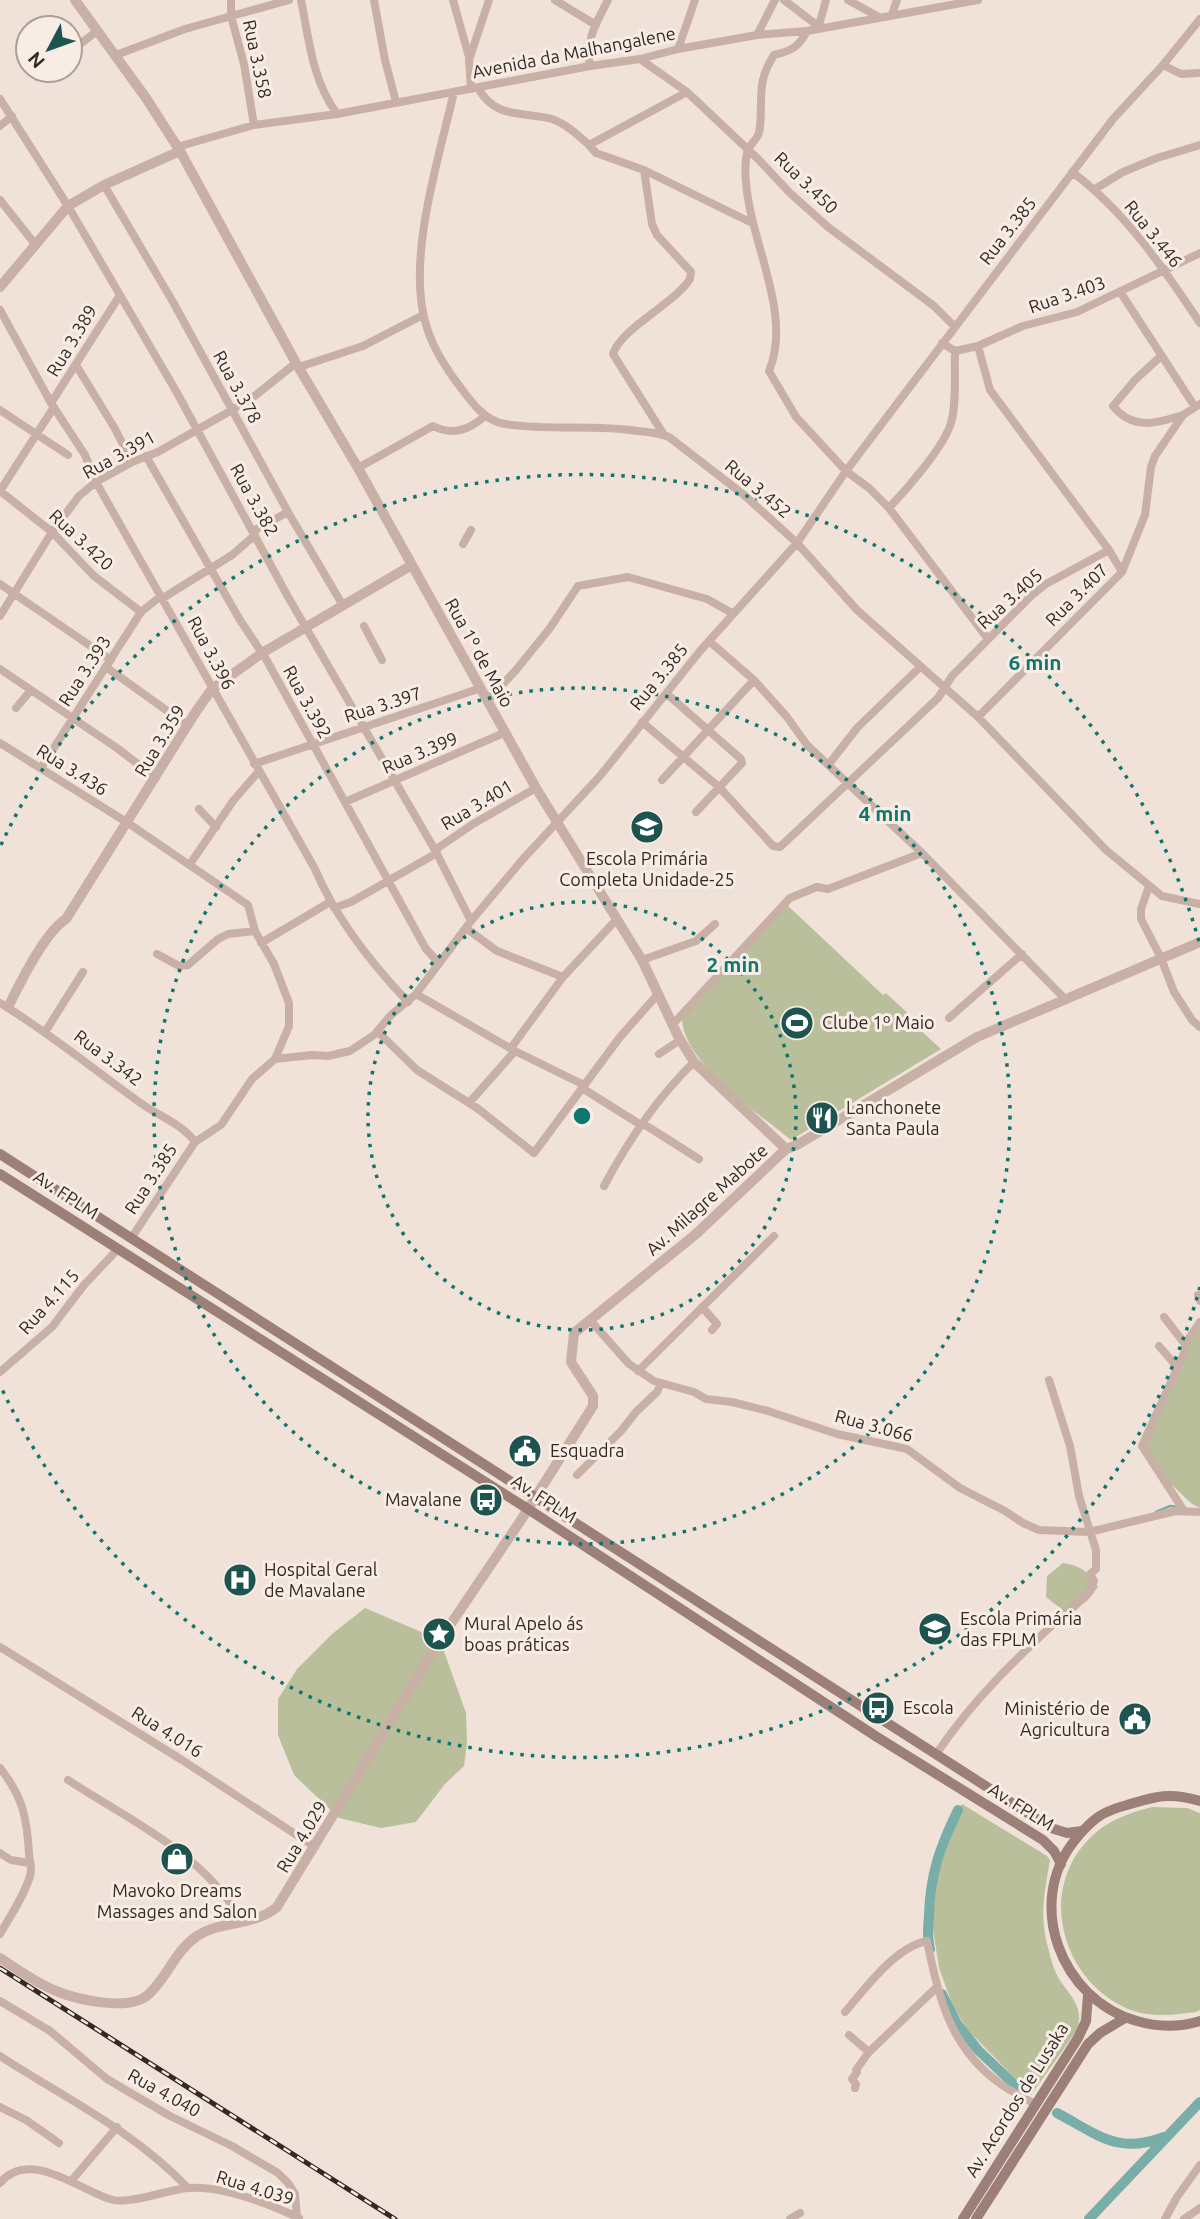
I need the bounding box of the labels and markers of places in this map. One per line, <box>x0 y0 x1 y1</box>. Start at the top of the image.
school or university icon: Escola Primária Completa Unidade-25 <box>628 808 666 846</box>
place label: Escola Primária Completa Unidade-25 <box>559 848 735 889</box>
sports icon: Clube 1º Maio <box>778 1004 816 1042</box>
place label: Clube 1º Maio <box>822 1012 935 1032</box>
place label: Lanchonete Santa Paula <box>846 1097 941 1138</box>
restaurant icon: Lanchonete Santa Paula <box>803 1099 841 1137</box>
centre of rings <box>570 1104 594 1128</box>
public building icon: Esquadra <box>506 1432 544 1470</box>
place label: Esquadra <box>550 1440 625 1460</box>
bus stop icon: Mavalane <box>467 1481 505 1519</box>
place label: Mavalane <box>385 1489 462 1509</box>
place label: Hospital Geral de Mavalane <box>264 1559 378 1600</box>
hospital icon: Hospital Geral de Mavalane <box>221 1561 259 1599</box>
place label: Escola Primária das FPLM <box>960 1608 1082 1649</box>
school or university icon: Escola Primária das FPLM <box>916 1610 954 1648</box>
place label: Mural Apelo ás boas práticas <box>464 1613 584 1654</box>
place icon: Mural Apelo ás boas práticas <box>420 1615 458 1653</box>
bus stop icon: Escola <box>859 1689 897 1727</box>
place label: Escola <box>903 1697 954 1717</box>
place label: Ministério de Agricultura <box>1004 1698 1110 1739</box>
public building icon: Ministério de Agricultura <box>1116 1700 1154 1738</box>
shop icon: Mavoko Dreams Massages and Salon <box>158 1840 196 1878</box>
place label: Mavoko Dreams Massages and Salon <box>97 1880 257 1921</box>

